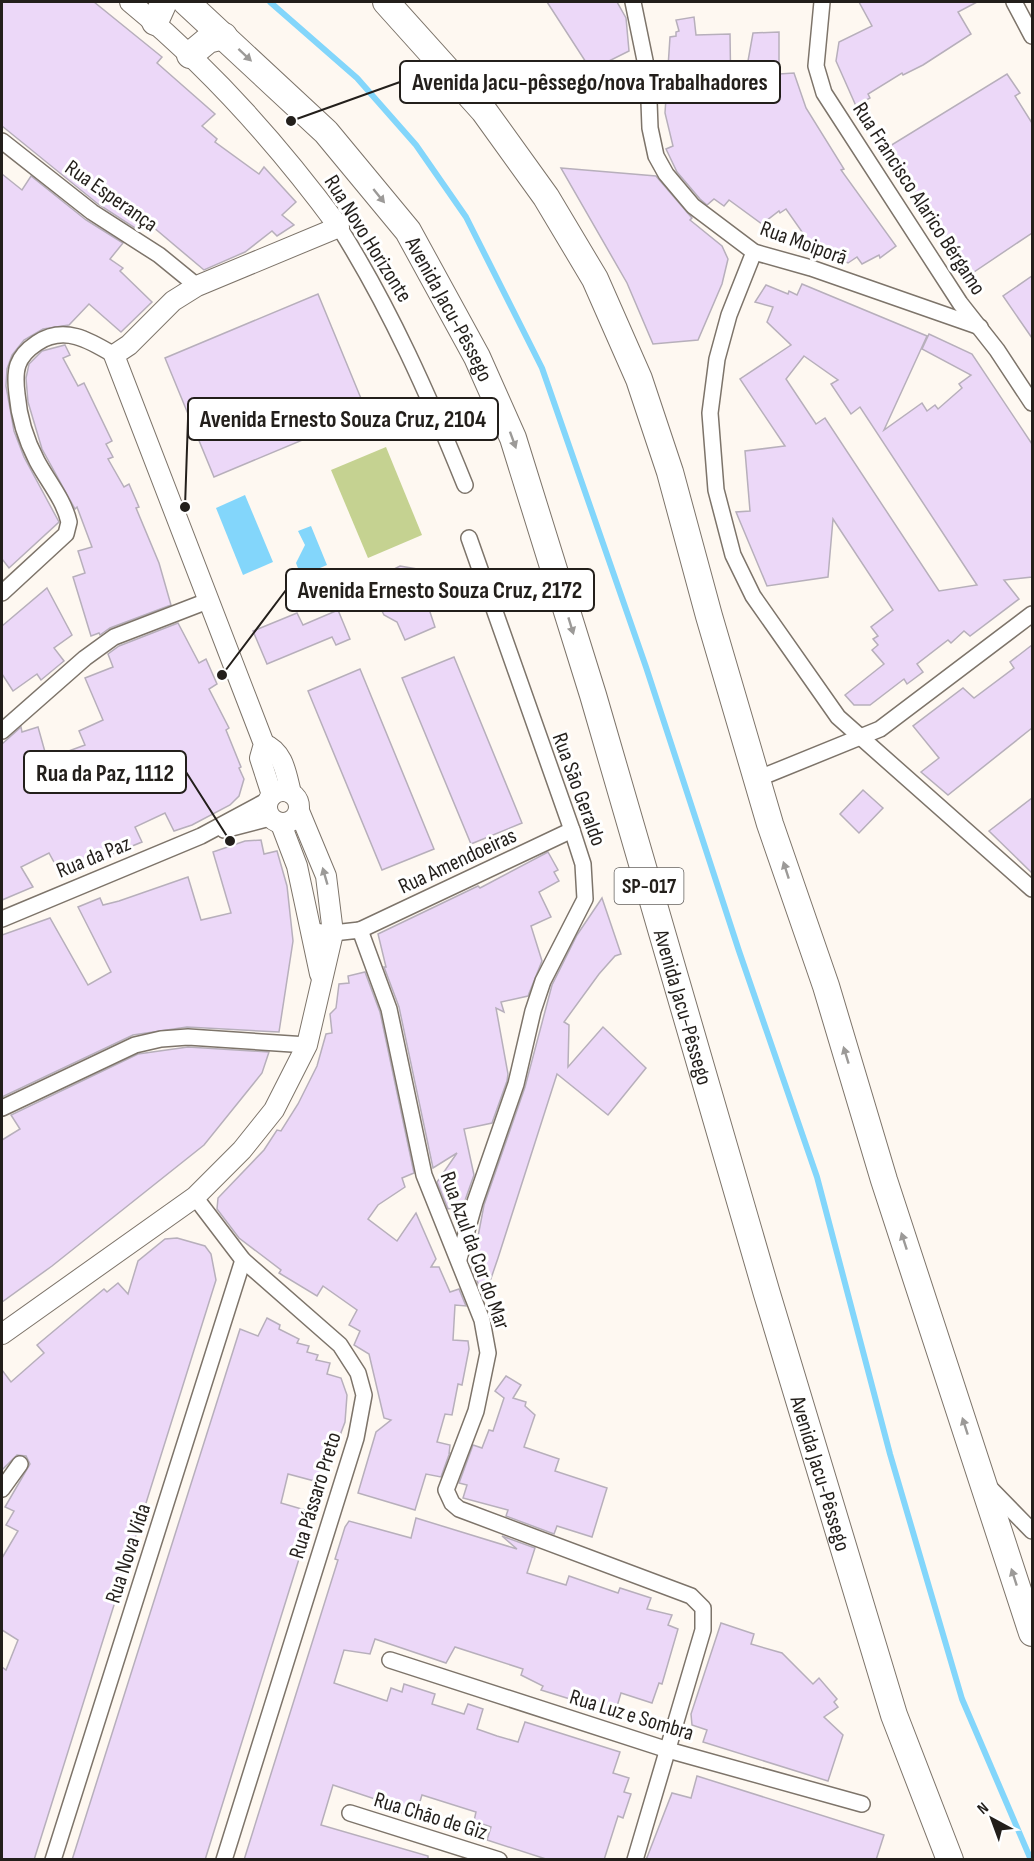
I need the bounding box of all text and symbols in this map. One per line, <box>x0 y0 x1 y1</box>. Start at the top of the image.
one-way arrow <box>237 48 252 62</box>
callout: Avenida Jacu-pêssego/nova Trabalhadores <box>400 61 780 103</box>
text: Avenida Jacu-pêssego/nova Trabalhadores <box>411 68 768 97</box>
street label: Rua Francisco Alarico Bérgamo <box>846 97 991 300</box>
street label: Rua Esperança <box>60 154 163 238</box>
street label: Rua Novo Horizonte <box>318 170 418 307</box>
one-way arrow <box>373 188 386 204</box>
street label: Rua Moiporã <box>756 215 851 272</box>
street label: Avenida Jacu-Pêssego <box>398 231 498 386</box>
callout: Avenida Ernesto Souza Cruz, 2104 <box>188 398 498 440</box>
text: Avenida Ernesto Souza Cruz, 2104 <box>199 405 486 434</box>
one-way arrow <box>508 431 518 449</box>
callout: Avenida Ernesto Souza Cruz, 2172 <box>286 569 594 611</box>
text: Avenida Ernesto Souza Cruz, 2172 <box>297 576 582 605</box>
one-way arrow <box>567 617 576 635</box>
street label: Rua São Geraldo <box>546 729 612 850</box>
callout: Rua da Paz, 1112 <box>24 751 186 793</box>
text: Rua da Paz, 1112 <box>36 759 174 788</box>
street label: Rua Amendoeiras <box>394 822 521 900</box>
street label: Rua da Paz <box>52 830 135 884</box>
one-way arrow <box>780 861 790 879</box>
one-way arrow <box>320 866 329 884</box>
road number: SP-017 <box>614 868 684 904</box>
street label: Avenida Jacu-Pêssego <box>647 926 718 1088</box>
one-way arrow <box>841 1046 850 1064</box>
street label: Rua Azul da Cor do Mar <box>434 1168 516 1333</box>
one-way arrow <box>899 1232 909 1250</box>
street label: Avenida Jacu-Pêssego <box>783 1392 856 1554</box>
one-way arrow <box>960 1417 970 1435</box>
street label: Rua Pássaro Preto <box>283 1429 347 1562</box>
street label: Rua Nova Vida <box>100 1500 157 1607</box>
one-way arrow <box>1009 1568 1019 1586</box>
street label: Rua Luz e Sombra <box>566 1684 697 1747</box>
street label: Rua Chão de Giz <box>371 1786 491 1846</box>
north arrow <box>962 1789 1022 1849</box>
text: N <box>974 1799 993 1819</box>

